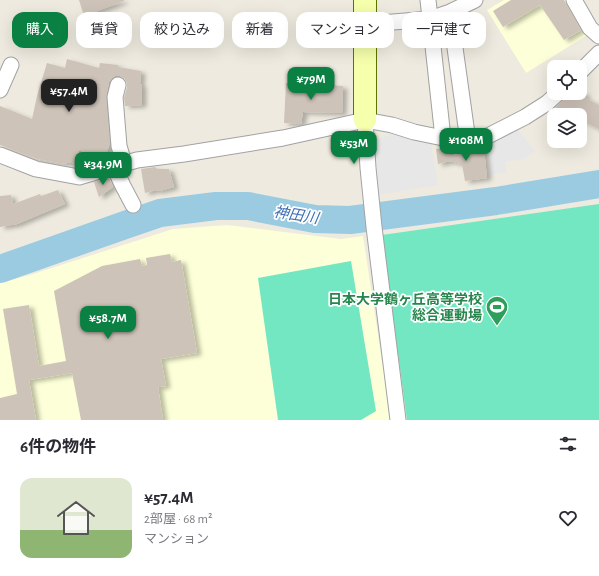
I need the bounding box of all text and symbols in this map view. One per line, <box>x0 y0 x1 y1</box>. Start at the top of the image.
chip: 購入 <box>12 12 68 48</box>
chip: 賃貸 <box>76 12 132 48</box>
chip: 絞り込み <box>140 12 224 48</box>
chip: 新着 <box>232 12 288 48</box>
chip: マンション <box>296 12 394 48</box>
chip: 一戸建て <box>402 12 486 48</box>
map controls <box>547 60 587 148</box>
button: locate <box>547 60 587 100</box>
pin: ¥79M <box>287 67 335 101</box>
text: ¥79M <box>296 73 326 86</box>
pin: ¥57.4M <box>36 79 102 113</box>
text: ¥57.4M <box>50 85 88 98</box>
button: layers <box>547 108 587 148</box>
pin: ¥108M <box>438 128 494 162</box>
pin: ¥53M <box>330 131 378 165</box>
text: ¥108M <box>448 134 484 147</box>
text: ¥53M <box>340 137 368 150</box>
pin: ¥34.9M <box>70 152 136 186</box>
text: ¥34.9M <box>84 158 122 171</box>
water label: 神田川 <box>273 204 321 227</box>
place label: 日本大学鶴ヶ丘高等学校 総合運動場 <box>328 291 482 323</box>
sports icon: 日本大学鶴ヶ丘高等学校 総合運動場 <box>484 294 510 327</box>
pin: ¥58.7M <box>75 306 141 340</box>
text: ¥58.7M <box>89 312 127 325</box>
icon: filters <box>557 433 579 455</box>
text: 6件の物件 <box>20 438 96 455</box>
text: ¥57.4M <box>144 489 194 506</box>
icon: home <box>52 494 100 542</box>
icon: heart <box>557 507 579 529</box>
text: 2部屋 · 68 m² <box>144 513 213 526</box>
text: マンション <box>144 533 209 546</box>

